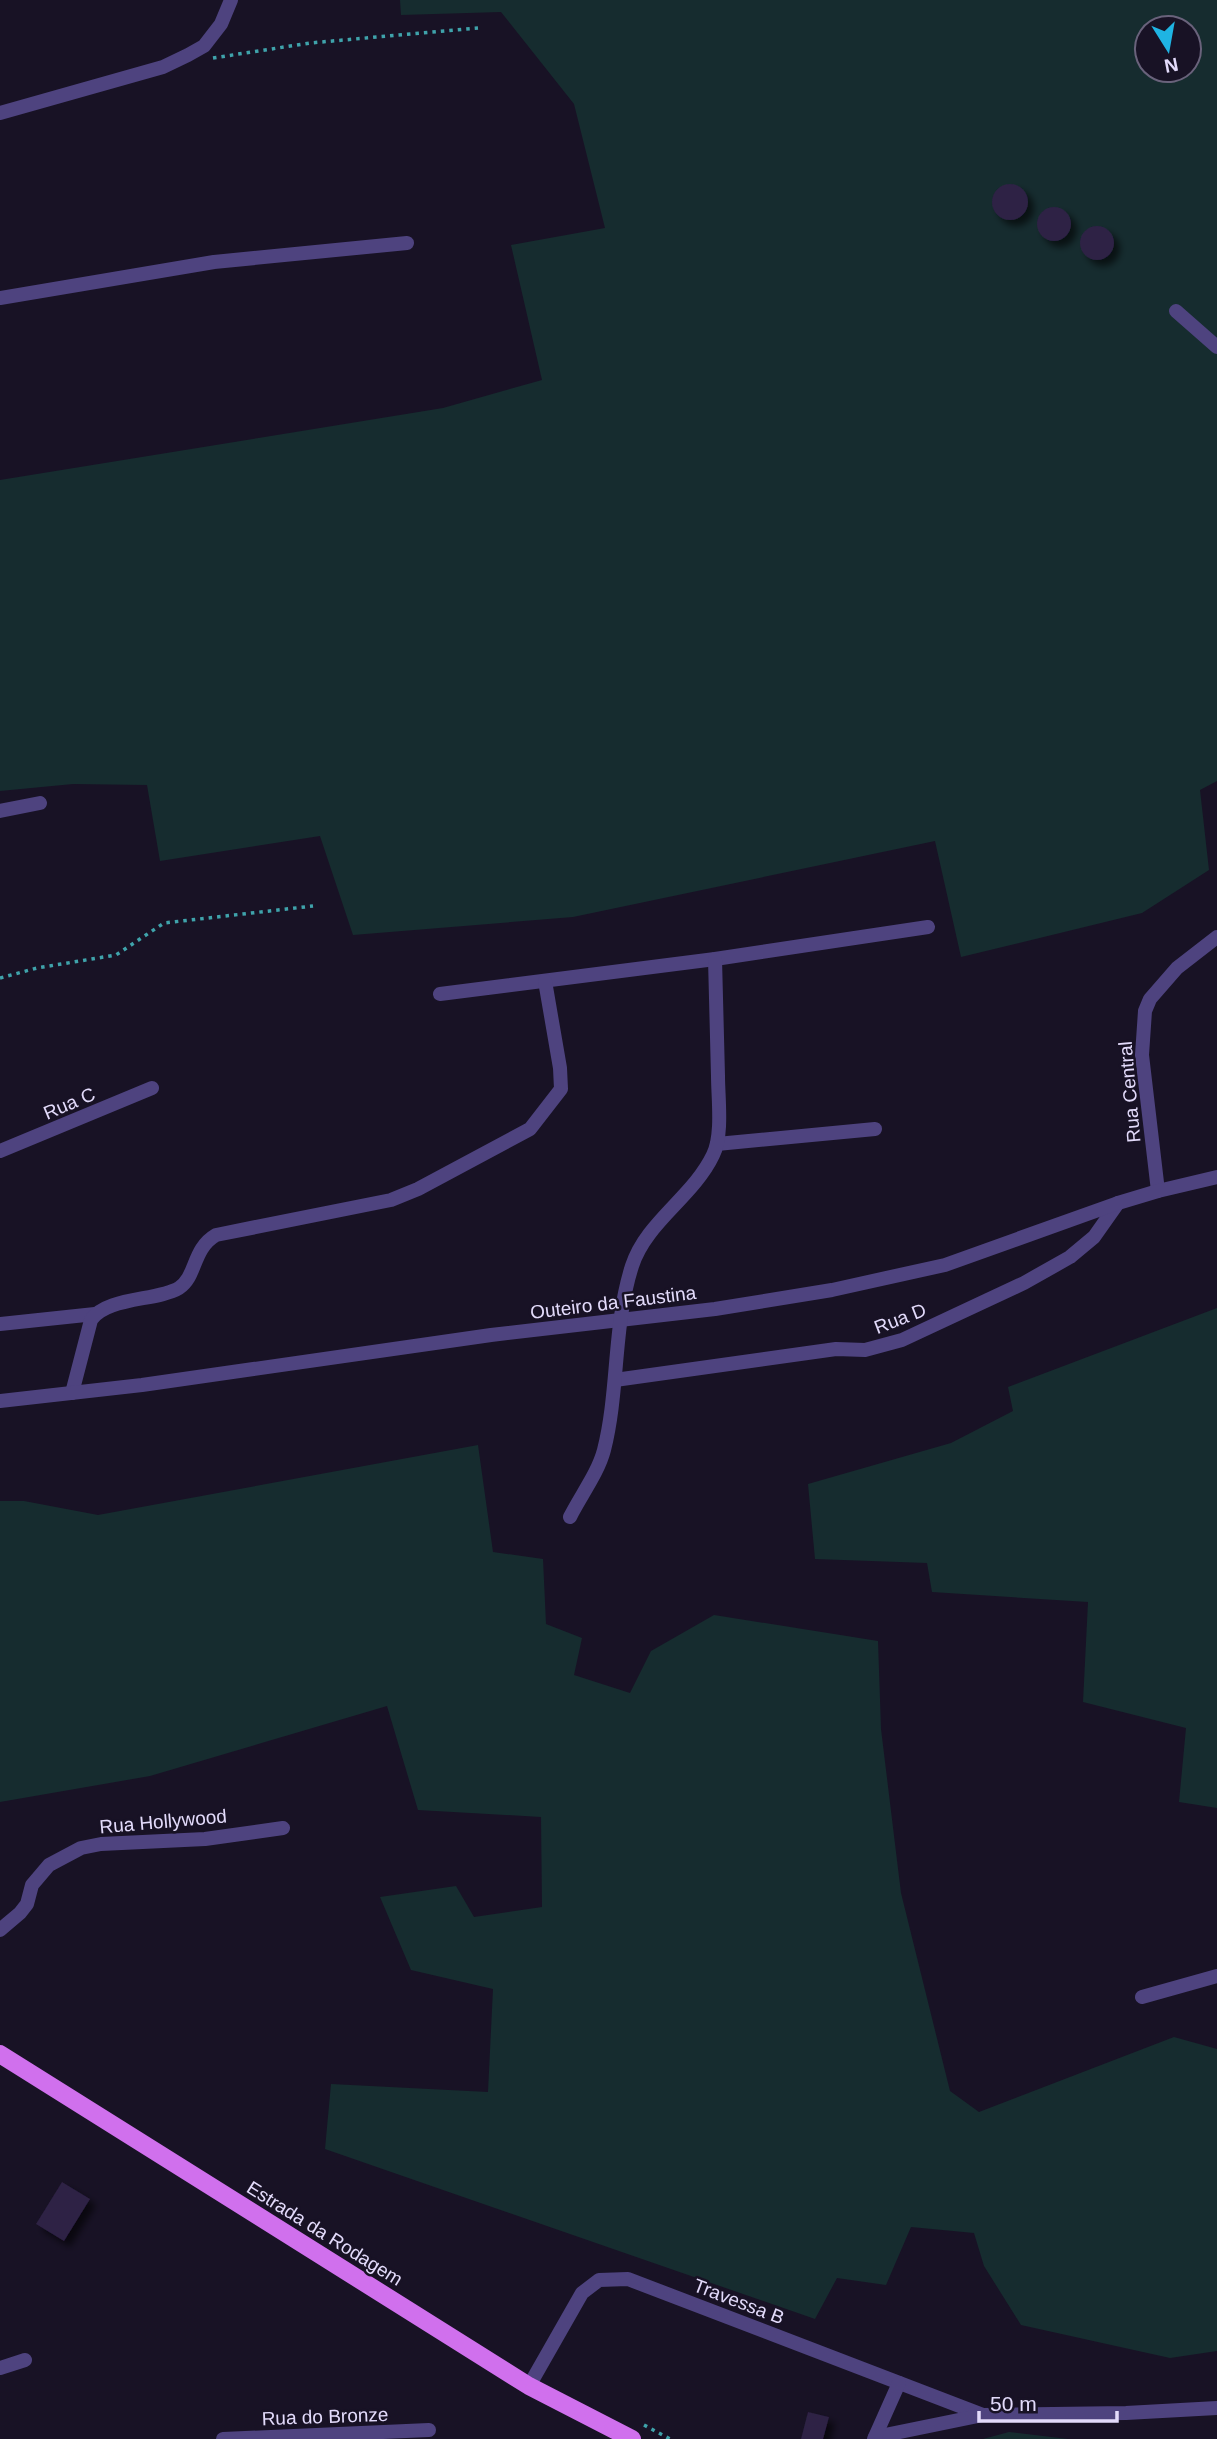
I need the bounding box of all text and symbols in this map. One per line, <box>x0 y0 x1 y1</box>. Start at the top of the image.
north arrow <box>1133 14 1203 84</box>
text: N <box>1162 54 1180 77</box>
street label: Rua Central <box>1115 1041 1144 1143</box>
street label: Rua C <box>40 1083 98 1124</box>
street label: Outeiro da Faustina <box>529 1282 698 1323</box>
street label: Rua D <box>871 1299 929 1338</box>
street label: Rua Hollywood <box>98 1805 228 1838</box>
street label: Estrada da Rodagem <box>243 2177 406 2290</box>
street label: Travessa B <box>691 2275 787 2328</box>
scale bar <box>979 2380 1117 2424</box>
text: 50 m <box>990 2392 1037 2415</box>
street label: Rua do Bronze <box>261 2404 389 2429</box>

